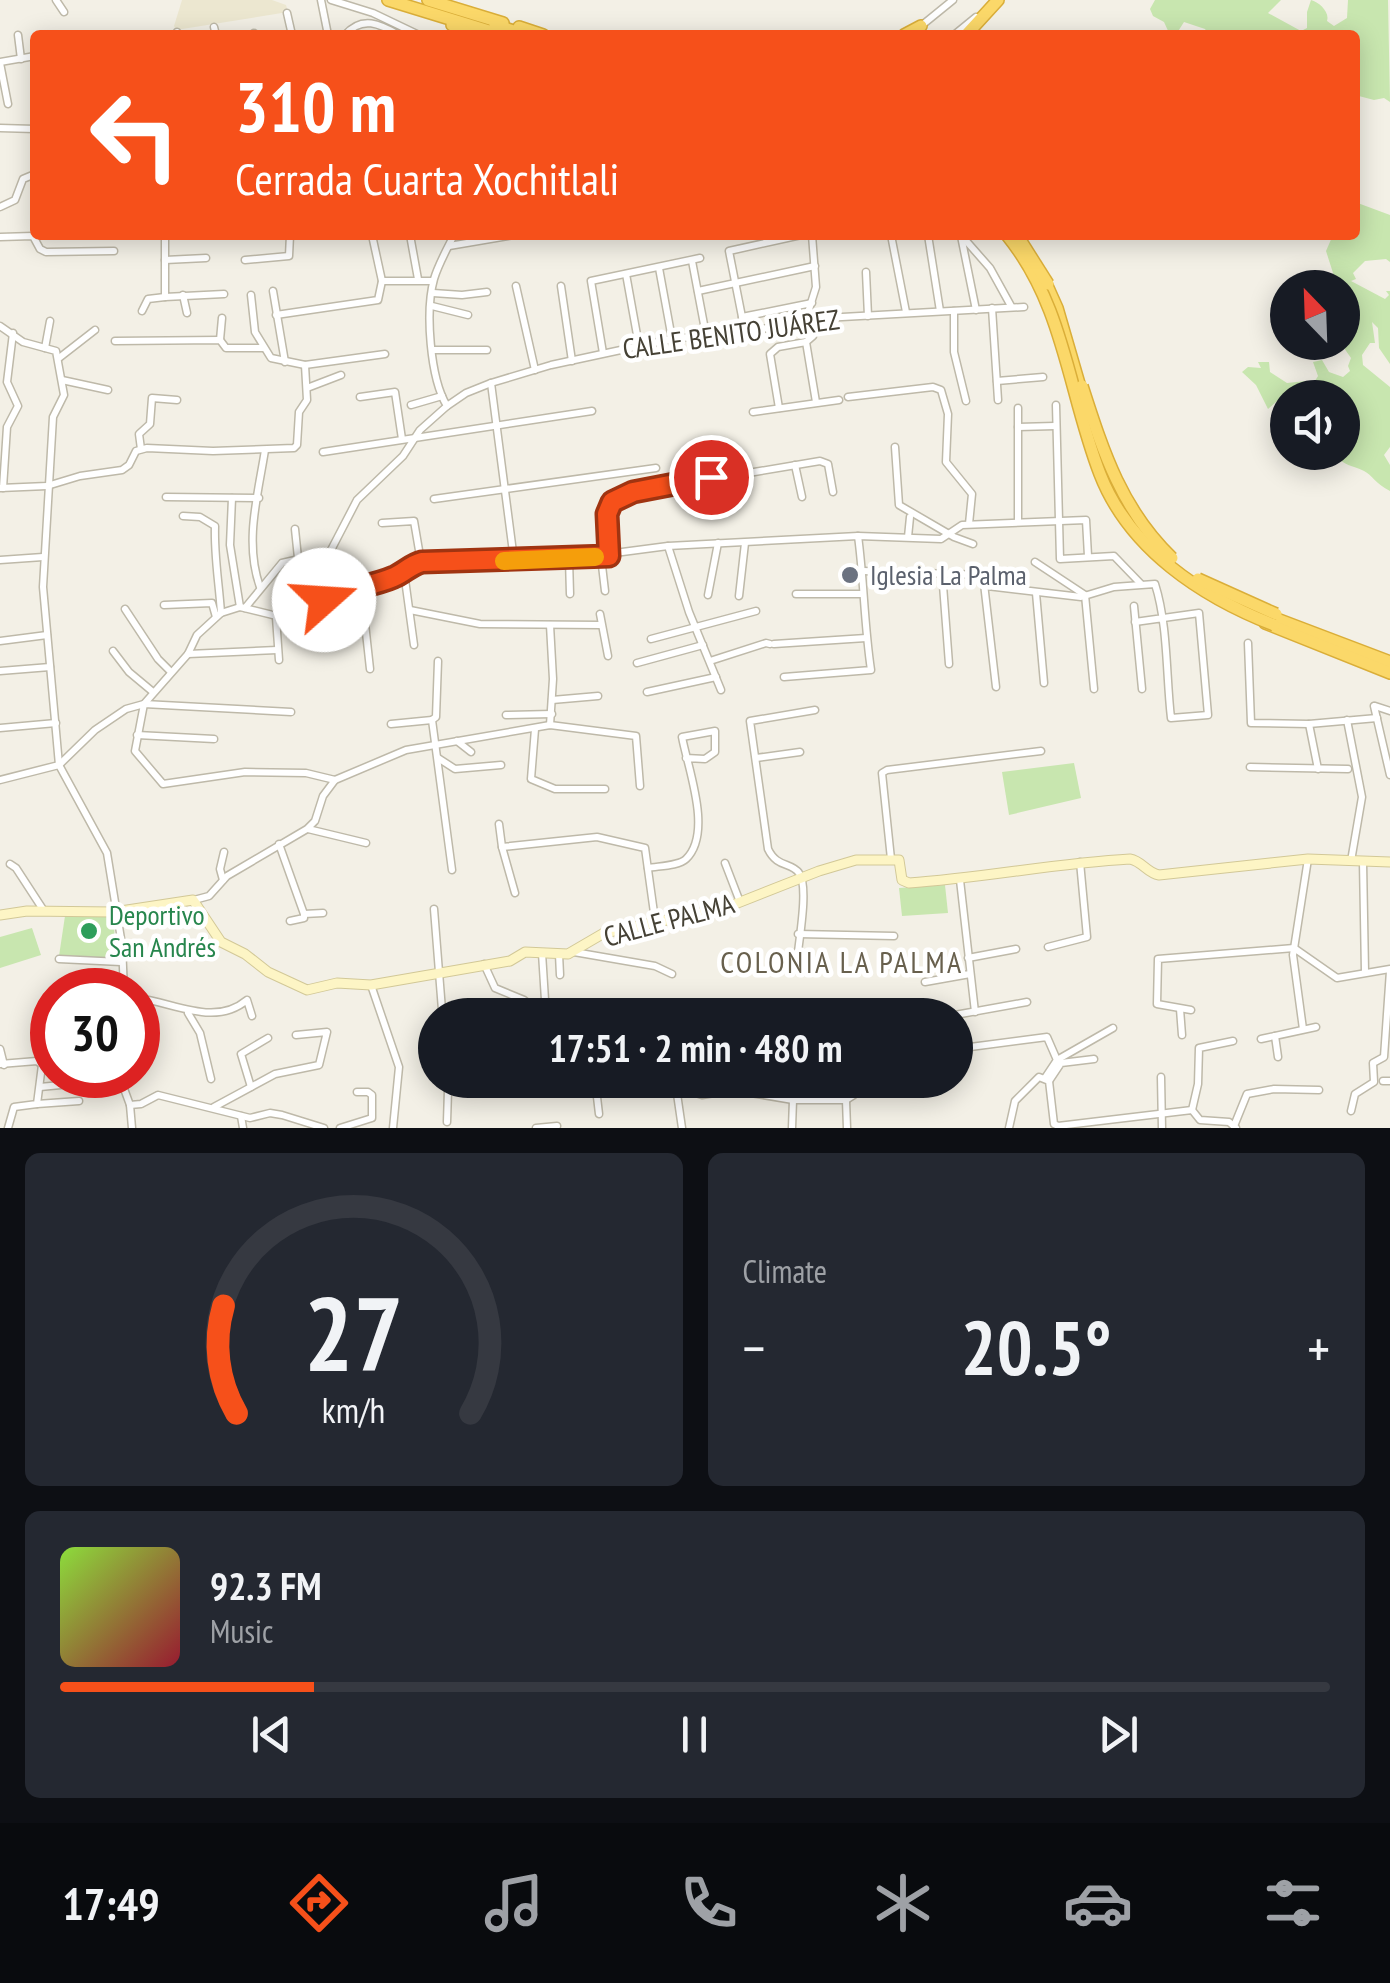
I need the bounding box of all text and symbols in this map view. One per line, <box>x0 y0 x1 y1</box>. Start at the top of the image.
text: 310 m <box>235 61 396 151</box>
icon: left <box>70 70 200 200</box>
text: Cerrada Cuarta Xochitlali <box>235 149 619 207</box>
north arrow <box>1270 270 1360 360</box>
map controls <box>1270 270 1360 470</box>
street label: CALLE BENITO JUÁREZ <box>620 300 842 367</box>
button: sound <box>1270 380 1360 470</box>
pin <box>669 435 754 520</box>
icon: arrive <box>684 450 739 505</box>
position arrow <box>272 548 376 652</box>
place label: Iglesia La Palma <box>870 556 1027 593</box>
marker: Iglesia La Palma <box>839 564 861 586</box>
street label: CALLE PALMA <box>600 884 739 955</box>
place label: Deportivo San Andrés <box>109 896 216 965</box>
marker: Deportivo San Andrés <box>78 920 100 942</box>
district label: COLONIA LA PALMA <box>720 942 964 981</box>
speed limit sign: 30 <box>30 968 160 1098</box>
text: 17:51 · 2 min · 480 m <box>549 1023 842 1072</box>
text: Climate <box>743 1250 827 1292</box>
text: 27 <box>304 1265 403 1400</box>
text: 20.5° <box>961 1299 1112 1396</box>
text: − <box>743 1312 765 1383</box>
text: + <box>1307 1312 1330 1383</box>
text: km/h <box>322 1387 385 1433</box>
text: 92.3 FM <box>210 1561 322 1610</box>
text: Music <box>210 1610 273 1652</box>
icon: previous <box>244 1707 299 1762</box>
icon: pause <box>667 1707 722 1762</box>
icon: next <box>1091 1707 1146 1762</box>
icon: directions <box>284 1868 354 1938</box>
icon: music <box>479 1868 549 1938</box>
icon: phone <box>674 1868 744 1938</box>
icon: climate <box>868 1868 938 1938</box>
icon: car <box>1063 1868 1133 1938</box>
icon: filters <box>1258 1868 1328 1938</box>
text: 17:49 <box>62 1874 160 1932</box>

